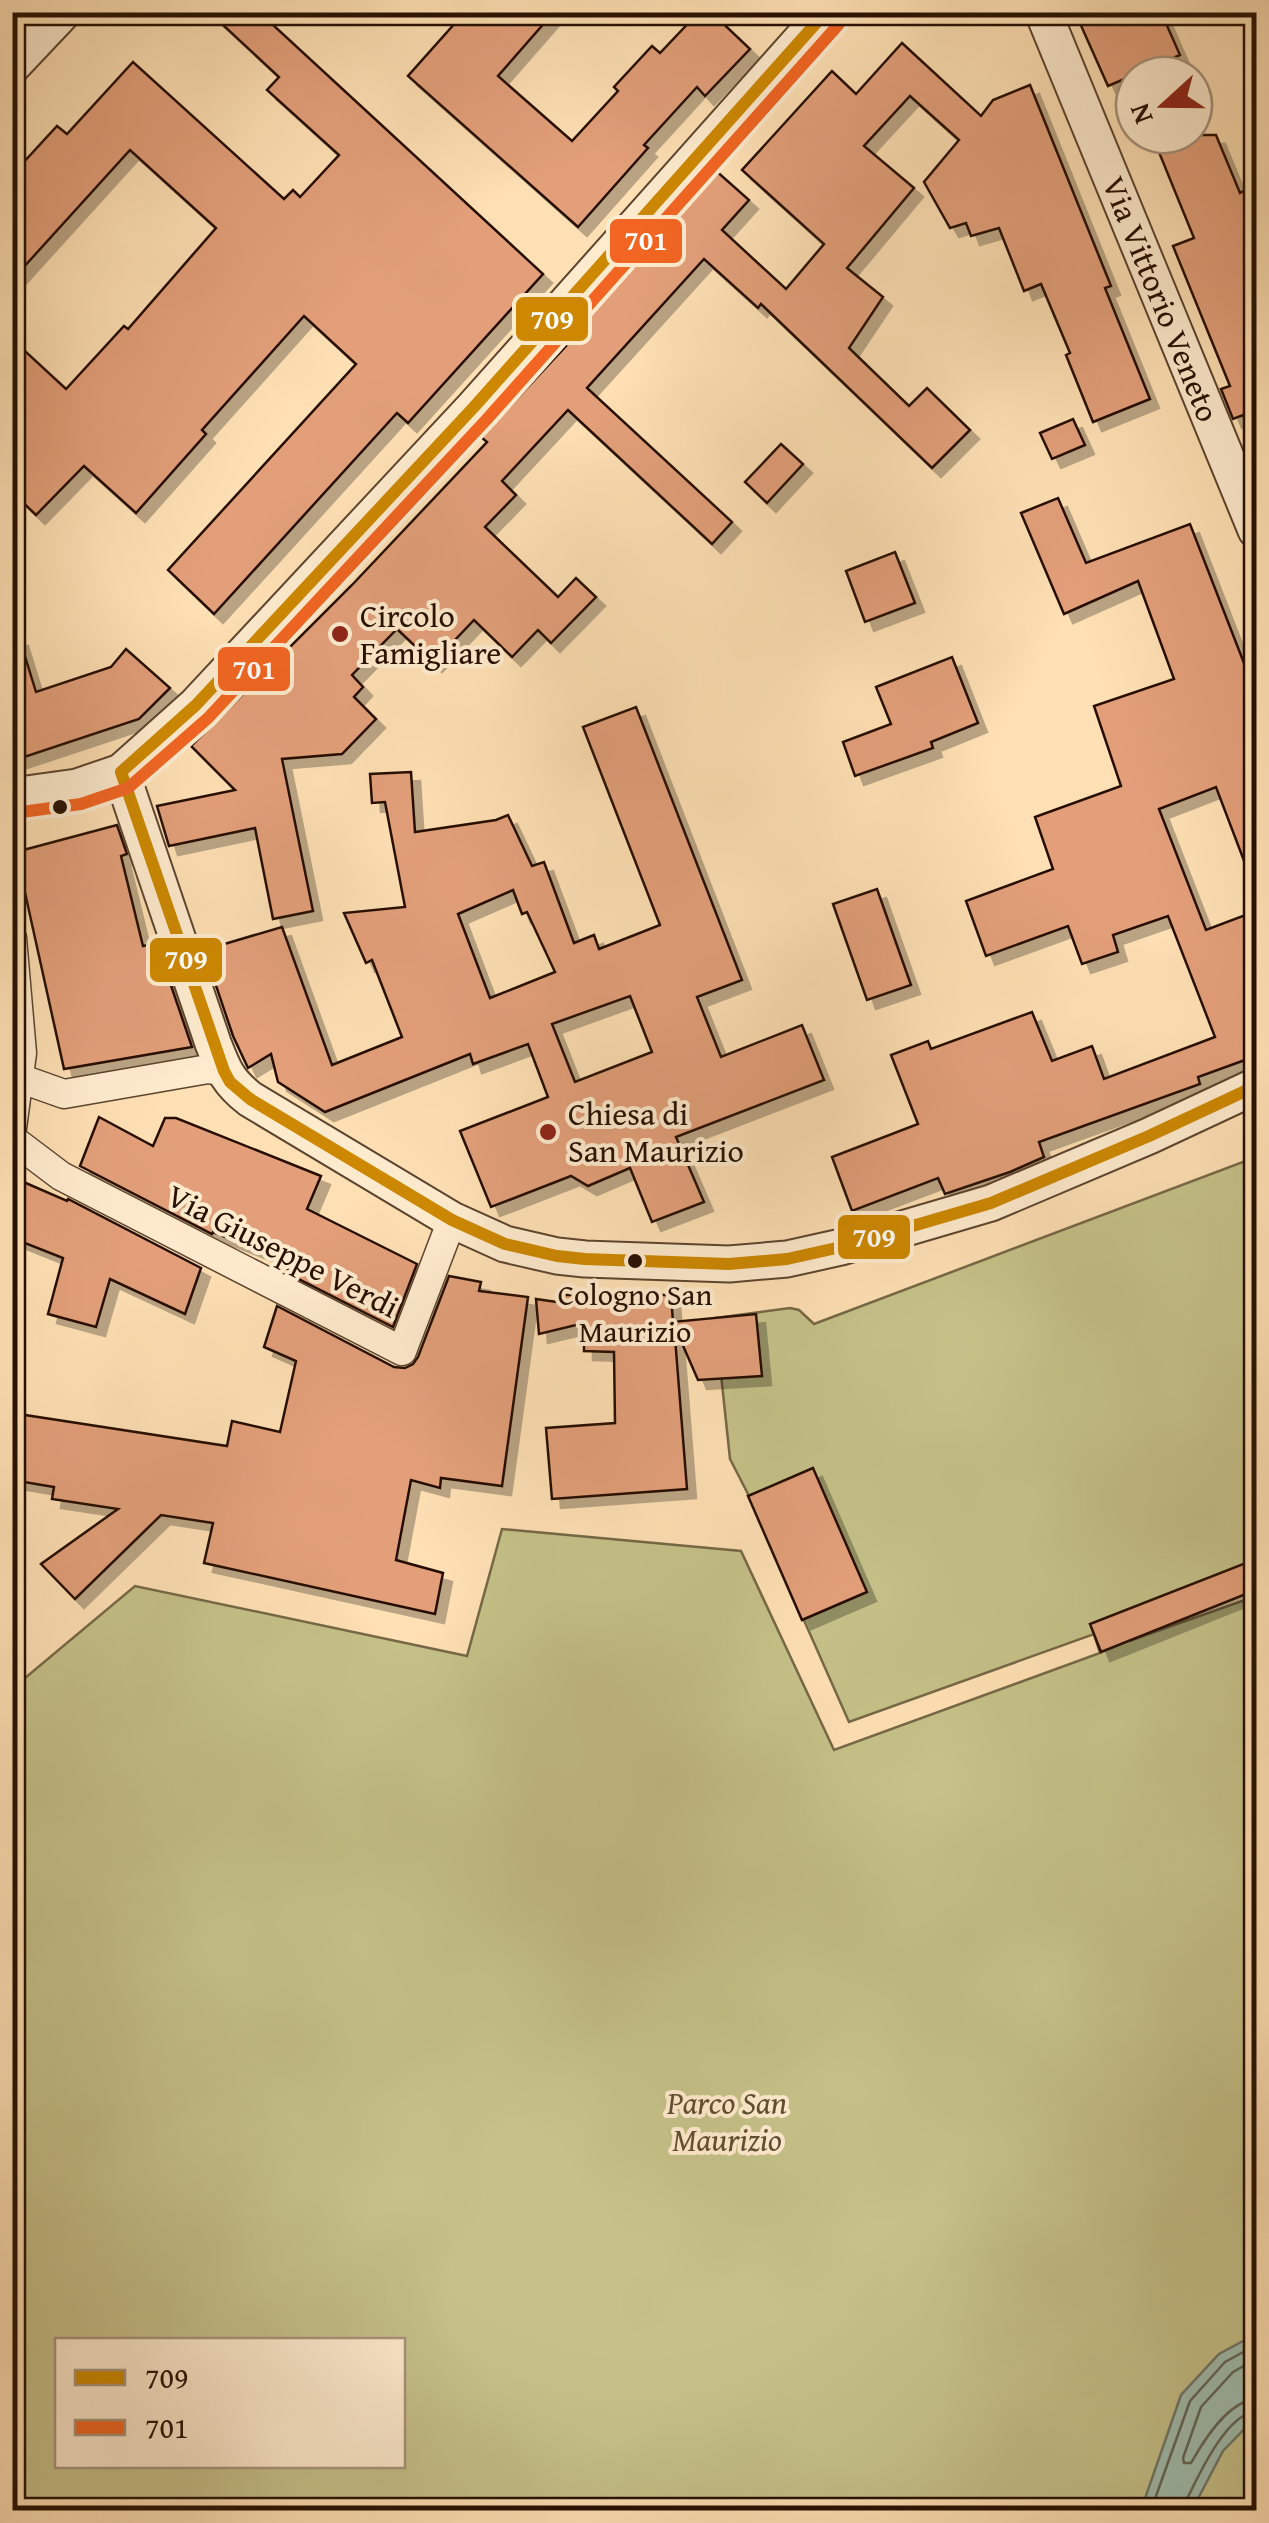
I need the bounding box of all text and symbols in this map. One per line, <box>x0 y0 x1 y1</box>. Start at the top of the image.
north arrow <box>1114 55 1214 155</box>
text: N <box>1118 98 1163 130</box>
street label: Via Vittorio Veneto <box>1091 169 1232 429</box>
line badge: 701 <box>608 217 684 265</box>
text: 701 <box>624 219 668 260</box>
line badge: 709 <box>514 295 590 343</box>
text: 709 <box>530 298 574 339</box>
place label: Circolo Famigliare <box>360 592 501 676</box>
marker: Circolo Famigliare <box>329 623 351 645</box>
line badge: 701 <box>216 645 292 693</box>
text: 701 <box>232 648 276 689</box>
unlabelled marker <box>50 797 70 817</box>
line badge: 709 <box>148 936 224 984</box>
text: 709 <box>164 938 208 979</box>
place label: Chiesa di San Maurizio <box>568 1090 744 1174</box>
marker: Chiesa di San Maurizio <box>537 1121 559 1143</box>
street label: Via Giuseppe Verdi <box>159 1172 407 1329</box>
line badge: 709 <box>836 1213 912 1261</box>
text: 709 <box>852 1216 896 1257</box>
marker: Cologno San Maurizio <box>625 1251 645 1271</box>
place label: Cologno San Maurizio <box>558 1272 713 1353</box>
park label: Parco San Maurizio <box>666 2079 787 2163</box>
legend <box>55 2338 405 2468</box>
text: 709 <box>145 2355 188 2399</box>
text: 701 <box>145 2405 188 2449</box>

